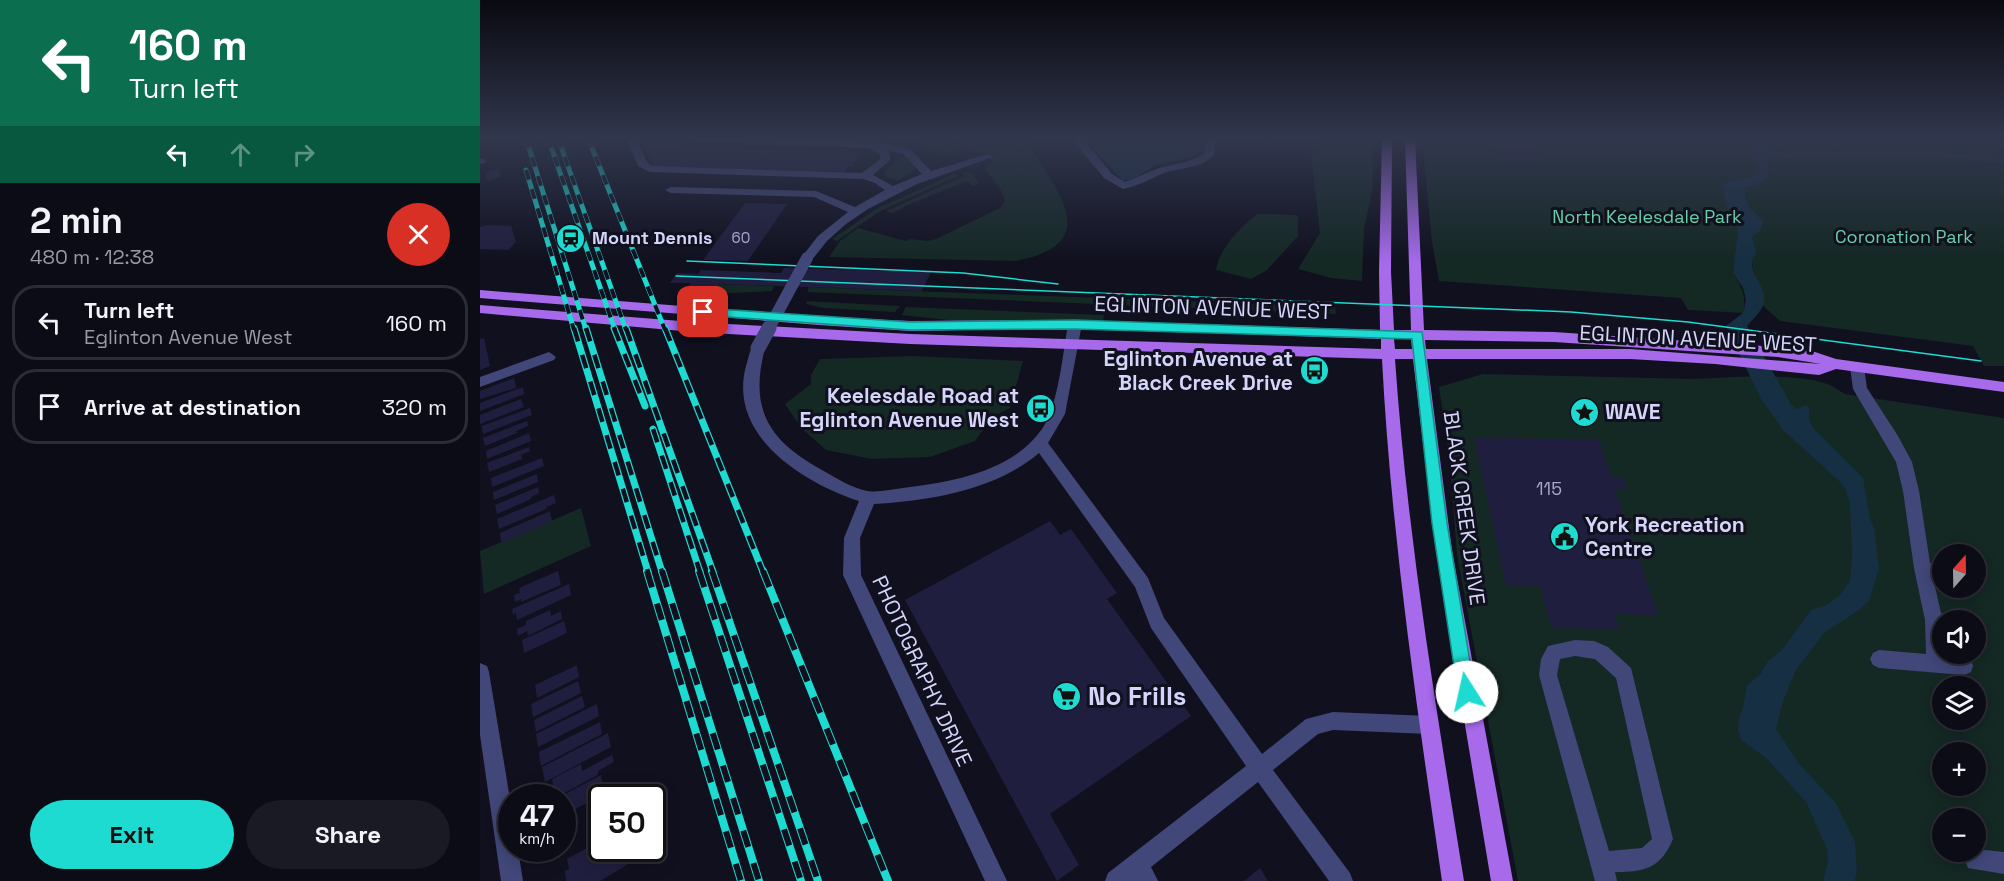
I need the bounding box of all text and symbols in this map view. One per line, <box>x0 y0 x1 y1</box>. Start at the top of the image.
text: 160 m <box>129 19 248 72</box>
icon: left <box>30 24 108 102</box>
text: Turn left <box>129 71 239 106</box>
icon: left <box>161 138 194 171</box>
icon: ahead <box>224 138 257 171</box>
icon: right <box>287 138 320 171</box>
text: 2 min <box>30 198 123 244</box>
button: close <box>387 203 450 266</box>
park label: North Keelesdale Park <box>1552 205 1742 228</box>
station icon: Mount Dennis <box>555 222 587 254</box>
park label: Coronation Park <box>1835 225 1973 248</box>
place label: Mount Dennis <box>592 226 712 249</box>
house number: 60 <box>732 228 750 247</box>
text: 480 m · 12:38 <box>30 244 154 270</box>
pin <box>677 286 728 337</box>
street label: EGLINTON AVENUE WEST <box>1094 290 1332 325</box>
icon: arrive <box>686 295 719 328</box>
text: Turn left <box>84 296 174 324</box>
icon: left <box>33 306 66 339</box>
text: 160 m <box>386 309 447 337</box>
street label: EGLINTON AVENUE WEST <box>1579 319 1817 358</box>
text: Eglinton Avenue West <box>84 324 292 350</box>
place label: Eglinton Avenue at Black Creek Drive <box>1104 345 1293 396</box>
bus stop icon: Eglinton Avenue at Black Creek Drive <box>1298 355 1330 387</box>
place label: Keelesdale Road at Eglinton Avenue West <box>799 382 1019 433</box>
icon: arrive <box>33 390 66 423</box>
bus stop icon: Keelesdale Road at Eglinton Avenue West <box>1024 392 1056 424</box>
text: Arrive at destination <box>84 393 301 421</box>
text: 320 m <box>382 393 447 421</box>
place icon: WAVE <box>1568 396 1600 428</box>
place label: WAVE <box>1605 398 1660 425</box>
street label: BLACK CREEK DRIVE <box>1438 409 1491 607</box>
house number: 115 <box>1536 477 1562 500</box>
place label: York Recreation Centre <box>1585 511 1745 562</box>
public building icon: York Recreation Centre <box>1548 521 1580 553</box>
north arrow <box>1932 544 1986 598</box>
map controls <box>1932 544 1986 862</box>
street label: PHOTOGRAPHY DRIVE <box>866 571 979 770</box>
button: sound <box>1932 610 1986 664</box>
position arrow <box>1435 660 1499 724</box>
button: layers <box>1932 676 1986 730</box>
place label: No Frills <box>1088 679 1187 713</box>
supermarket icon: No Frills <box>1051 680 1083 712</box>
button: + <box>1932 742 1986 796</box>
speed limit sign: 50 <box>588 784 666 862</box>
text: 47 <box>520 796 554 835</box>
button: Exit <box>30 800 234 869</box>
button: Share <box>246 800 450 869</box>
button: − <box>1932 808 1986 862</box>
text: km/h <box>519 829 555 848</box>

